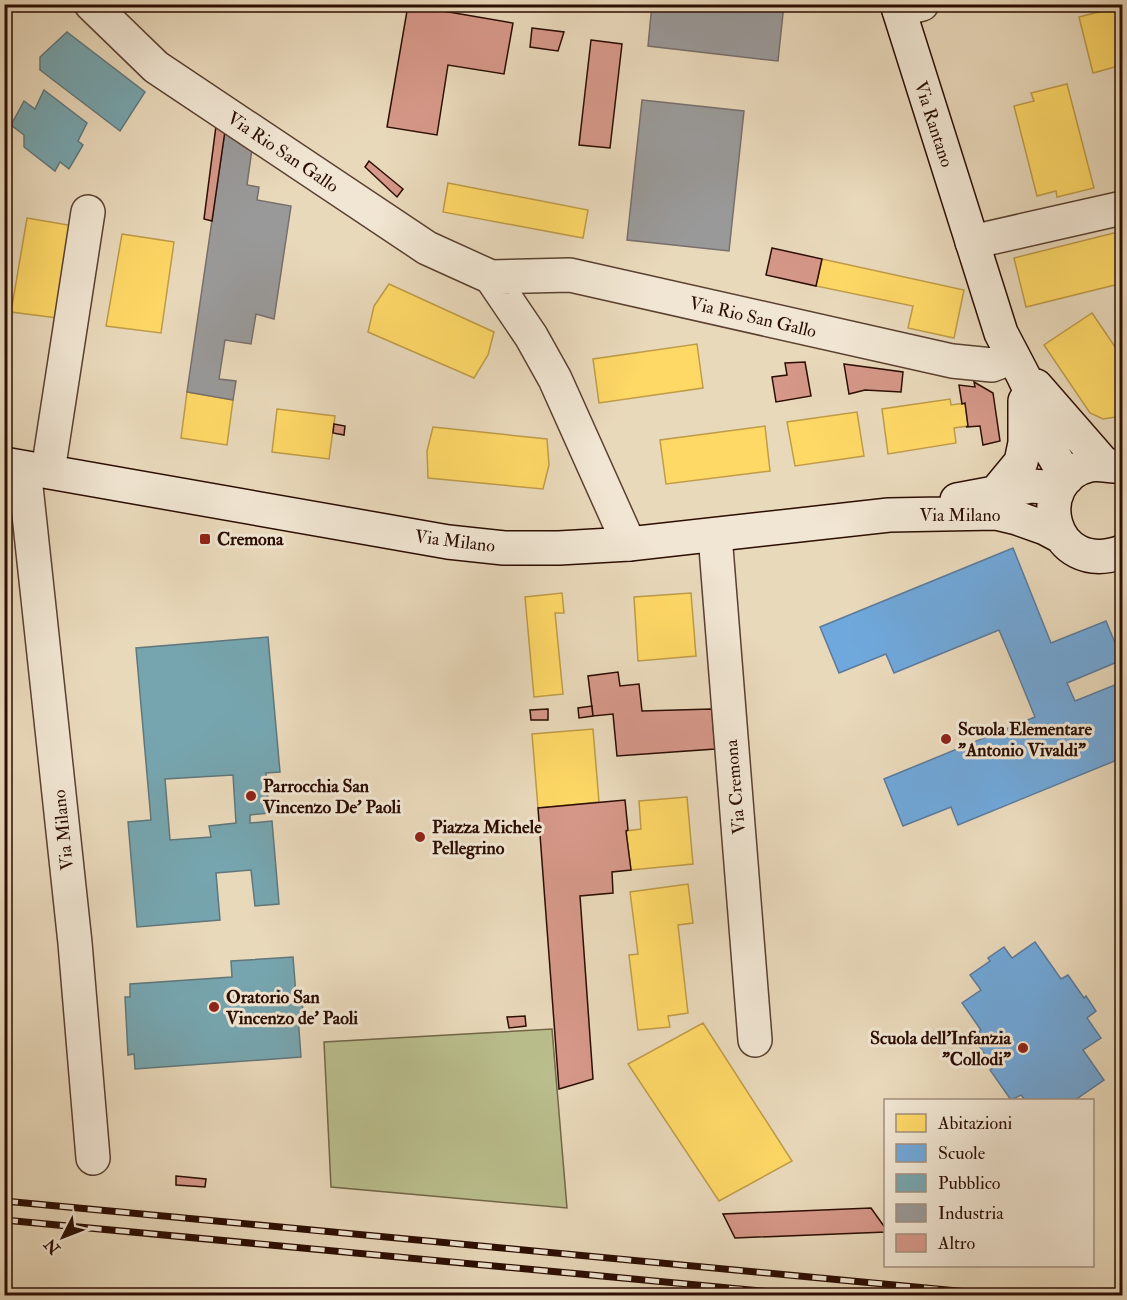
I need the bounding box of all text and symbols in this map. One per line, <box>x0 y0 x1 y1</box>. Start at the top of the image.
street label: Via Rantano <box>909 78 958 170</box>
street label: Via Rio San Gallo <box>223 107 343 198</box>
street label: Via Rio San Gallo <box>687 292 819 343</box>
street label: Via Milano <box>920 504 1001 527</box>
street label: Via Milano <box>413 525 497 558</box>
place label: Cremona <box>217 528 284 551</box>
marker: Cremona <box>198 532 212 546</box>
place label: Scuola Elementare "Antonio Vivaldi" <box>958 718 1092 762</box>
marker: Scuola Elementare "Antonio Vivaldi" <box>939 732 953 746</box>
street label: Via Cremona <box>720 738 751 835</box>
place label: Parrocchia San Vincenzo De' Paoli <box>262 775 401 819</box>
street label: Via Milano <box>48 788 79 871</box>
marker: Parrocchia San Vincenzo De' Paoli <box>244 789 258 803</box>
place label: Piazza Michele Pellegrino <box>432 816 542 860</box>
marker: Piazza Michele Pellegrino <box>413 830 427 844</box>
place label: Oratorio San Vincenzo de' Paoli <box>225 986 358 1030</box>
marker: Oratorio San Vincenzo de' Paoli <box>207 1000 221 1014</box>
place label: Scuola dell'Infanzia "Collodi" <box>870 1027 1012 1071</box>
marker: Scuola dell'Infanzia "Collodi" <box>1016 1041 1030 1055</box>
legend <box>884 1099 1094 1267</box>
text: Abitazioni <box>937 1112 1012 1135</box>
text: Scuole <box>938 1142 986 1165</box>
text: Pubblico <box>938 1172 1001 1195</box>
text: Industria <box>938 1202 1004 1225</box>
north arrow <box>33 1207 93 1267</box>
text: Altro <box>937 1232 975 1255</box>
text: N <box>40 1234 65 1259</box>

